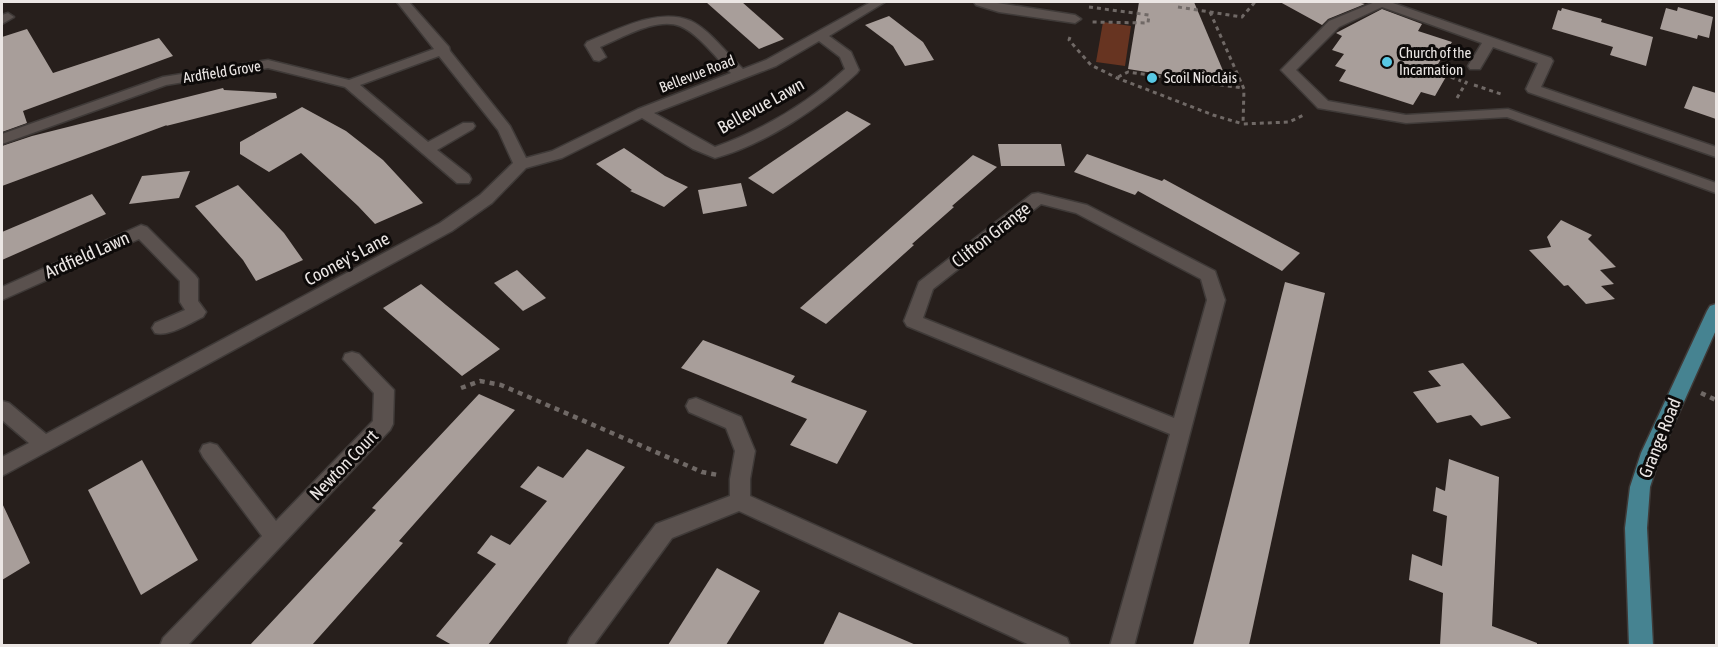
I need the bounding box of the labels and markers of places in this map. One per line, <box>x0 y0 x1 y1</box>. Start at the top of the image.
place label: Church of the Incarnation <box>1399 44 1471 78</box>
marker: Church of the Incarnation <box>1380 55 1394 69</box>
place label: Scoil Niocláis <box>1164 69 1237 86</box>
marker: Scoil Niocláis <box>1145 71 1159 85</box>

